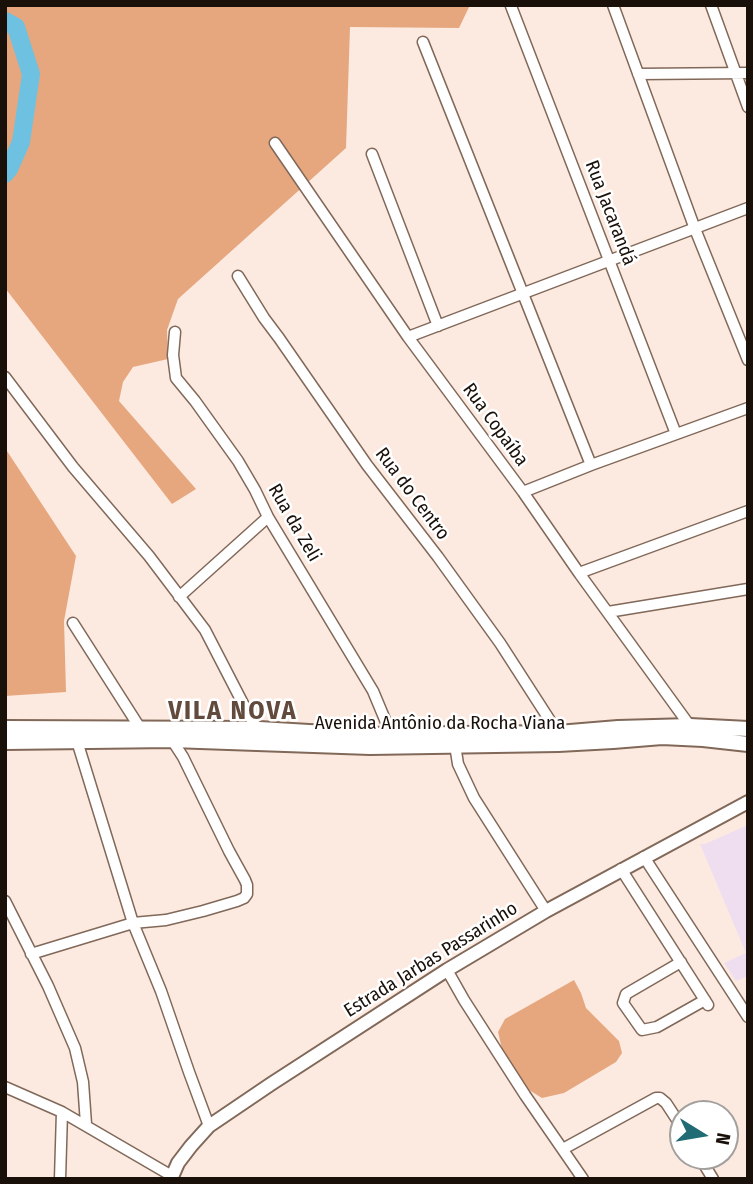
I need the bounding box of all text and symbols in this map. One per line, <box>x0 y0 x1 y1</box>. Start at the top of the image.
street label: Rua Jacarandá <box>580 157 640 269</box>
street label: Rua Copaíba <box>457 379 533 471</box>
street label: Rua do Centro <box>370 443 454 545</box>
street label: Rua da Zeli <box>263 480 325 566</box>
district label: VILA NOVA <box>169 696 297 728</box>
street label: Avenida Antônio da Rocha Viana <box>315 713 565 735</box>
street label: Estrada Jarbas Passarinho <box>340 897 522 1023</box>
north arrow <box>669 1100 739 1170</box>
text: N <box>711 1131 736 1146</box>

